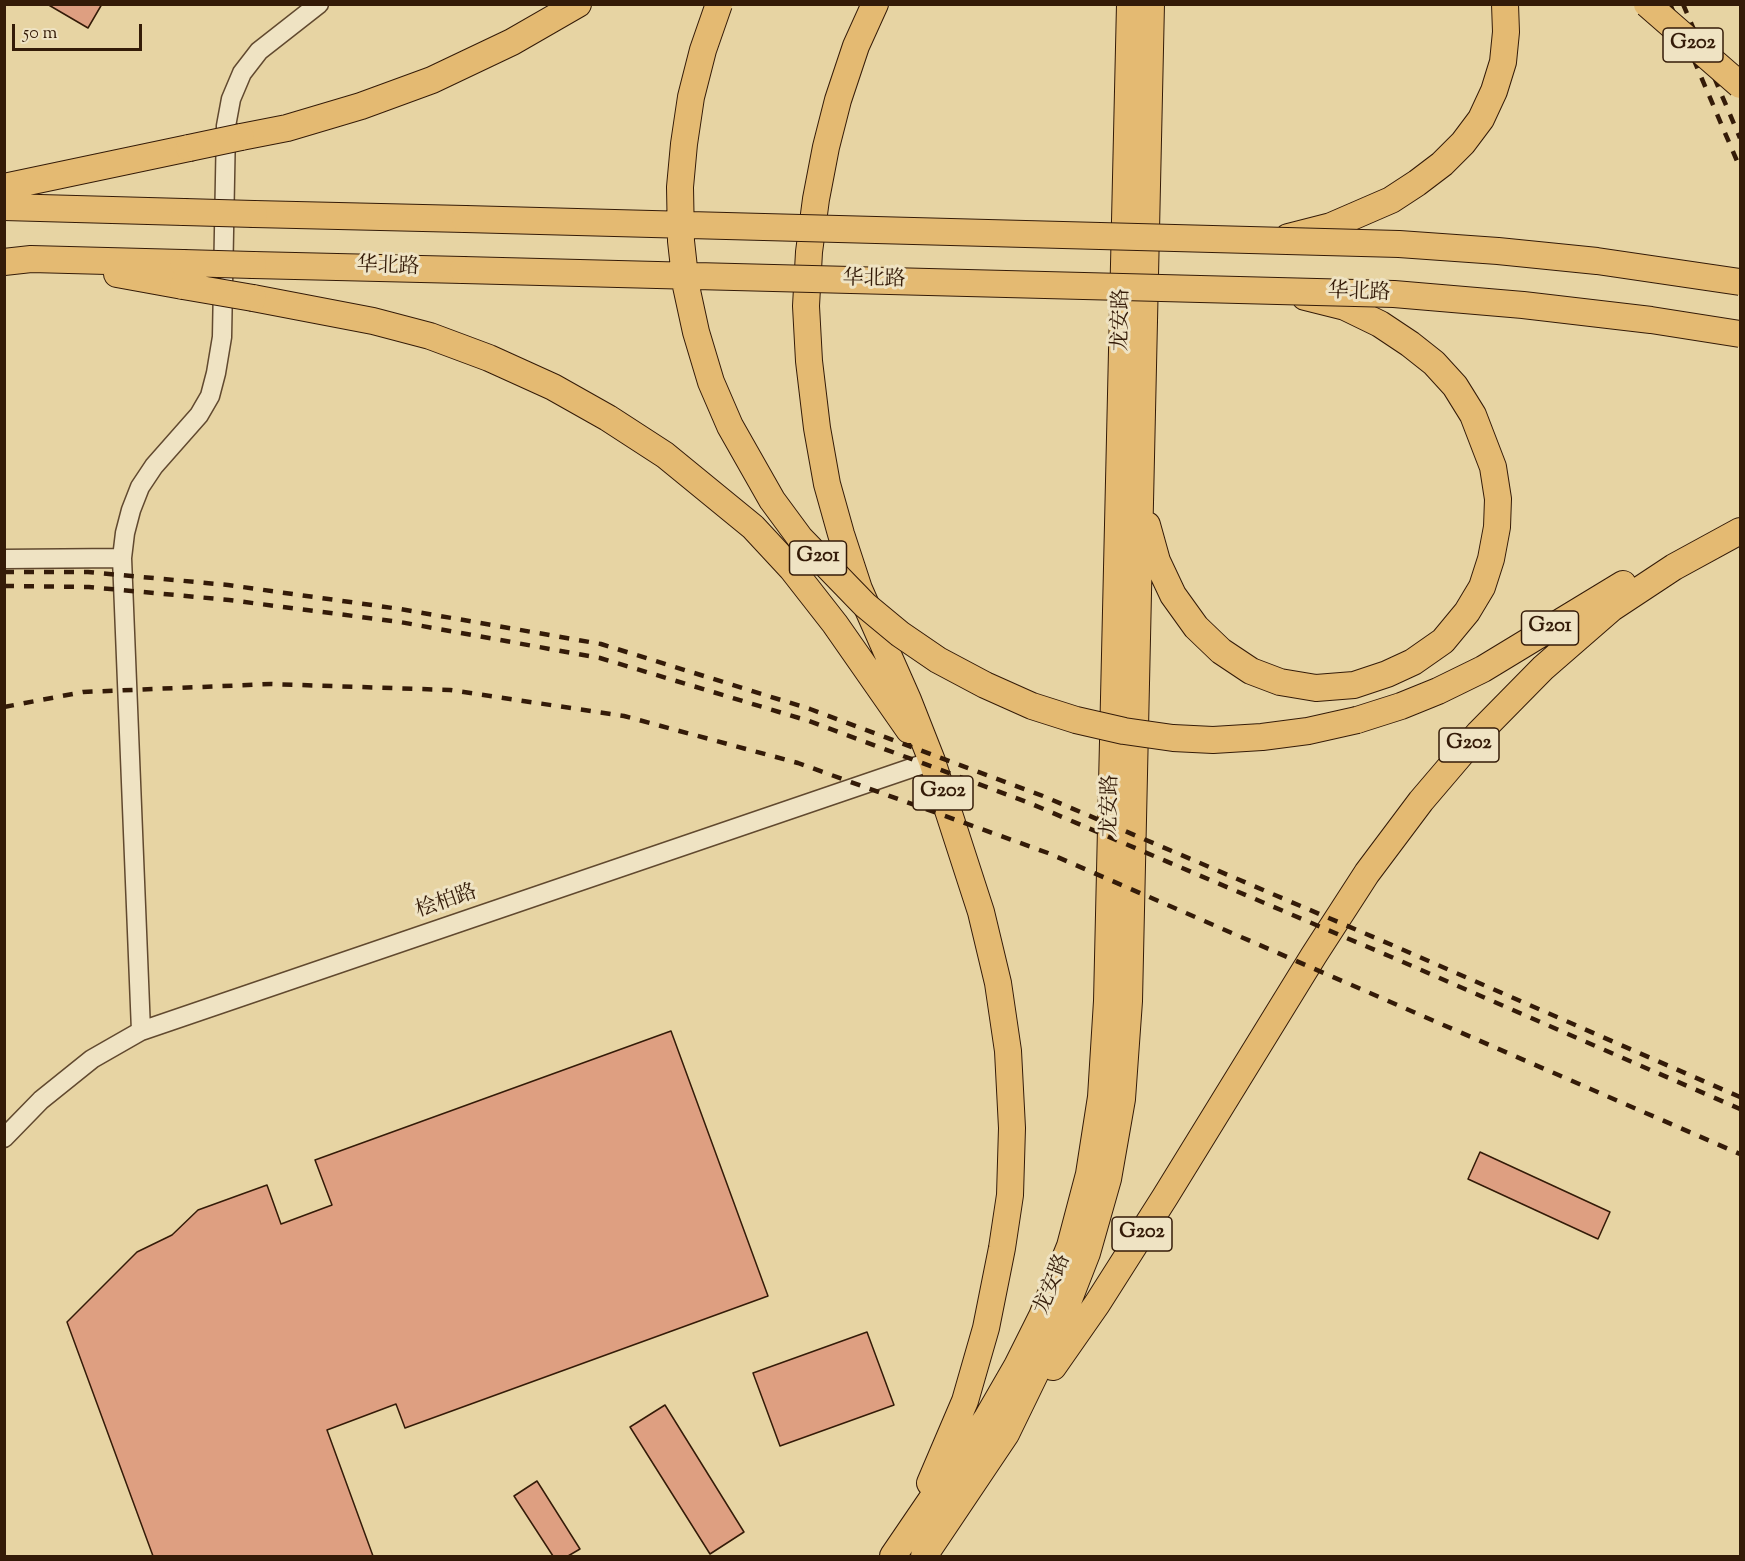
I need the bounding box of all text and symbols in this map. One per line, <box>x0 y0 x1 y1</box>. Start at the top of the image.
scale bar <box>15 12 146 50</box>
text: 50 m <box>23 21 57 47</box>
road number: G202 <box>1663 28 1723 62</box>
street label: 华北路 <box>356 254 420 282</box>
street label: 华北路 <box>842 268 906 294</box>
street label: 华北路 <box>1327 280 1391 308</box>
street label: 龙安路 <box>1110 288 1136 352</box>
road number: G201 <box>790 541 846 575</box>
road number: G201 <box>1522 611 1578 645</box>
road number: G202 <box>1439 728 1499 762</box>
street label: 龙安路 <box>1099 774 1125 838</box>
road number: G202 <box>913 776 973 810</box>
street label: 桧柏路 <box>413 881 481 925</box>
road number: G202 <box>1112 1217 1172 1251</box>
street label: 龙安路 <box>1031 1251 1077 1319</box>

